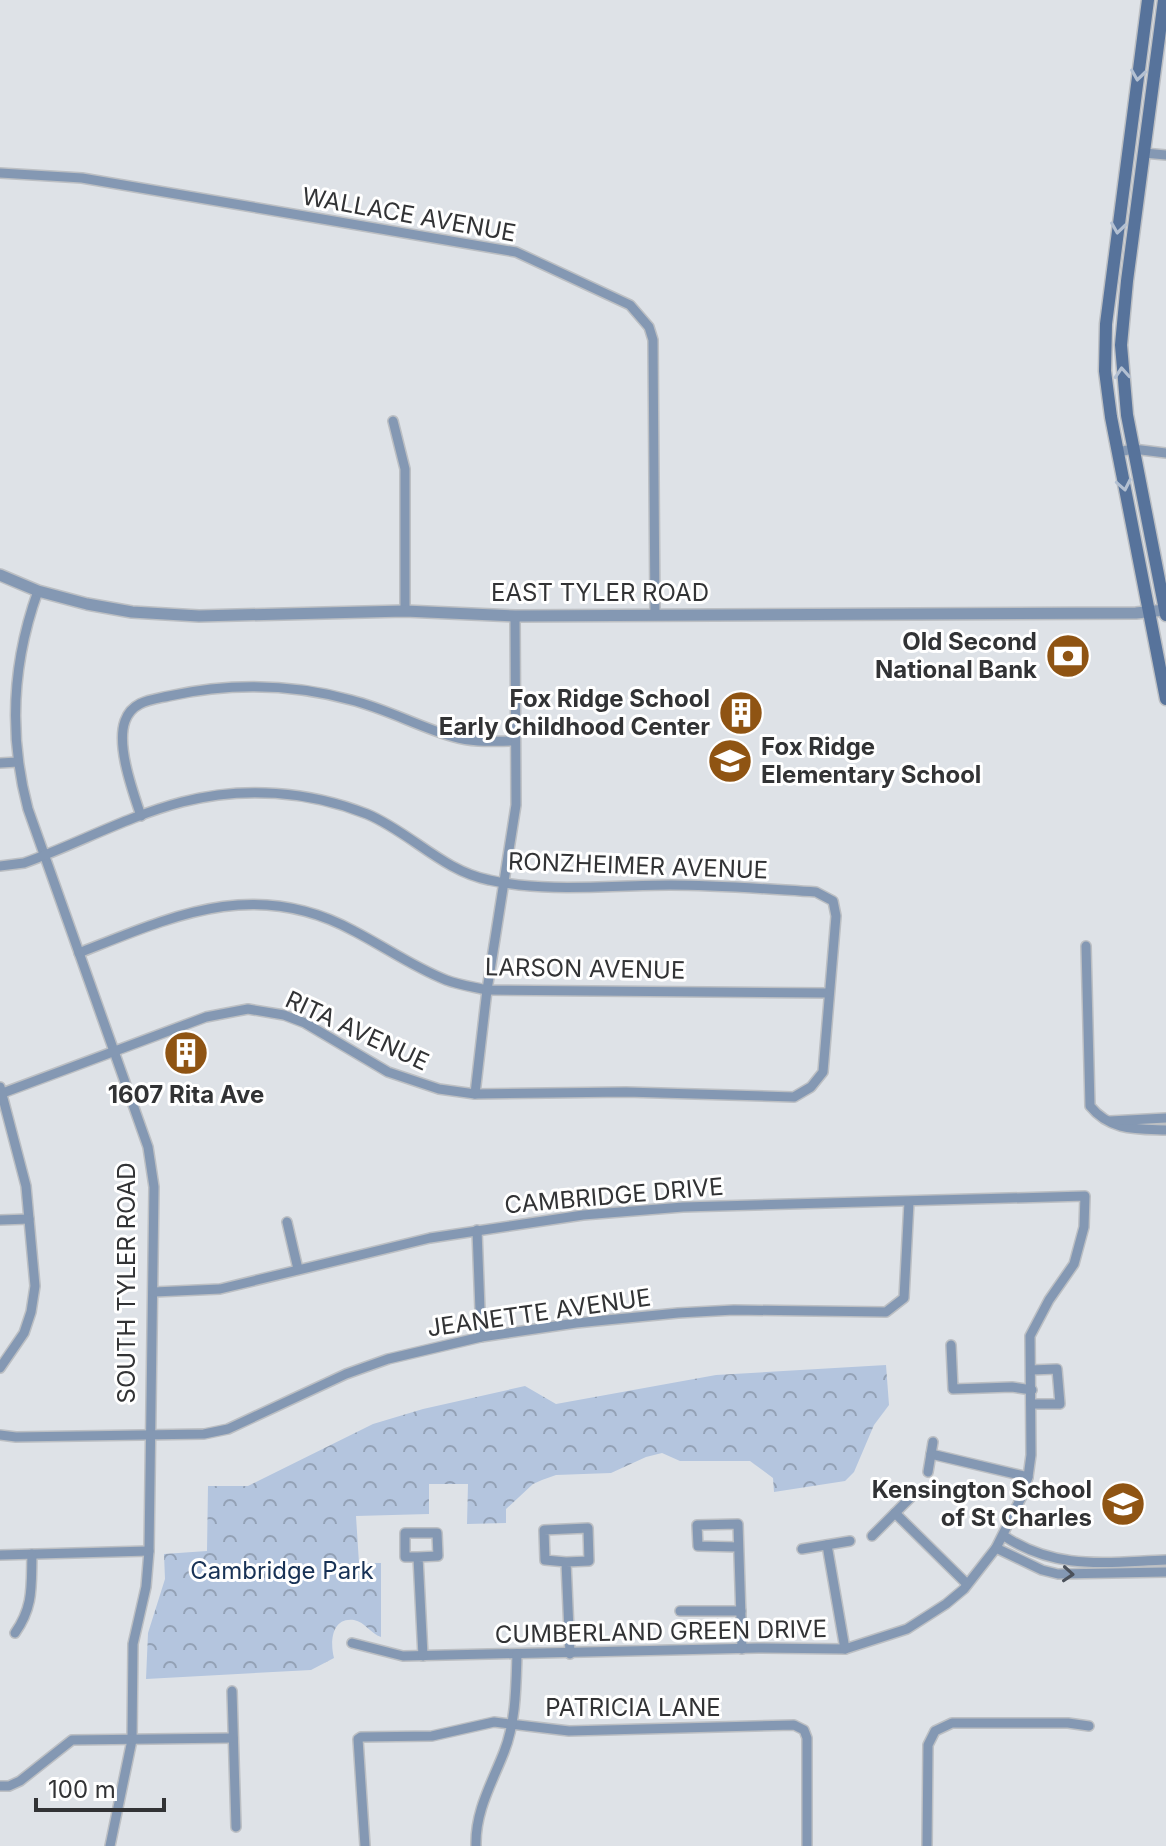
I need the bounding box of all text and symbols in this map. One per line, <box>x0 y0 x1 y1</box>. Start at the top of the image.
one-way arrow <box>1130 68 1147 82</box>
street label: WALLACE AVENUE <box>300 181 518 248</box>
one-way arrow <box>1109 222 1126 235</box>
one-way arrow <box>1114 366 1131 379</box>
one-way arrow <box>1115 478 1132 492</box>
street label: EAST TYLER ROAD <box>491 578 709 607</box>
place label: Old Second National Bank <box>875 627 1037 684</box>
bank icon: Old Second National Bank <box>1044 632 1092 680</box>
place label: Fox Ridge School Early Childhood Center <box>439 684 710 741</box>
building icon: Fox Ridge School Early Childhood Center <box>717 689 765 737</box>
place label: Fox Ridge Elementary School <box>761 732 981 789</box>
school or university icon: Fox Ridge Elementary School <box>706 737 754 785</box>
street label: RONZHEIMER AVENUE <box>507 846 769 885</box>
street label: LARSON AVENUE <box>485 952 685 985</box>
street label: RITA AVENUE <box>281 985 434 1076</box>
building icon: 1607 Rita Ave <box>162 1029 210 1077</box>
place label: 1607 Rita Ave <box>108 1080 264 1109</box>
street label: SOUTH TYLER ROAD <box>112 1163 141 1403</box>
street label: CAMBRIDGE DRIVE <box>503 1171 725 1220</box>
street label: JEANETTE AVENUE <box>425 1282 653 1343</box>
place label: Kensington School of St Charles <box>872 1475 1092 1532</box>
school or university icon: Kensington School of St Charles <box>1099 1480 1147 1528</box>
park label: Cambridge Park <box>190 1556 374 1585</box>
one-way arrow <box>1062 1565 1075 1582</box>
street label: CUMBERLAND GREEN DRIVE <box>495 1614 827 1649</box>
street label: PATRICIA LANE <box>545 1693 721 1722</box>
scale bar <box>36 1762 164 1812</box>
text: 100 m <box>48 1775 116 1804</box>

